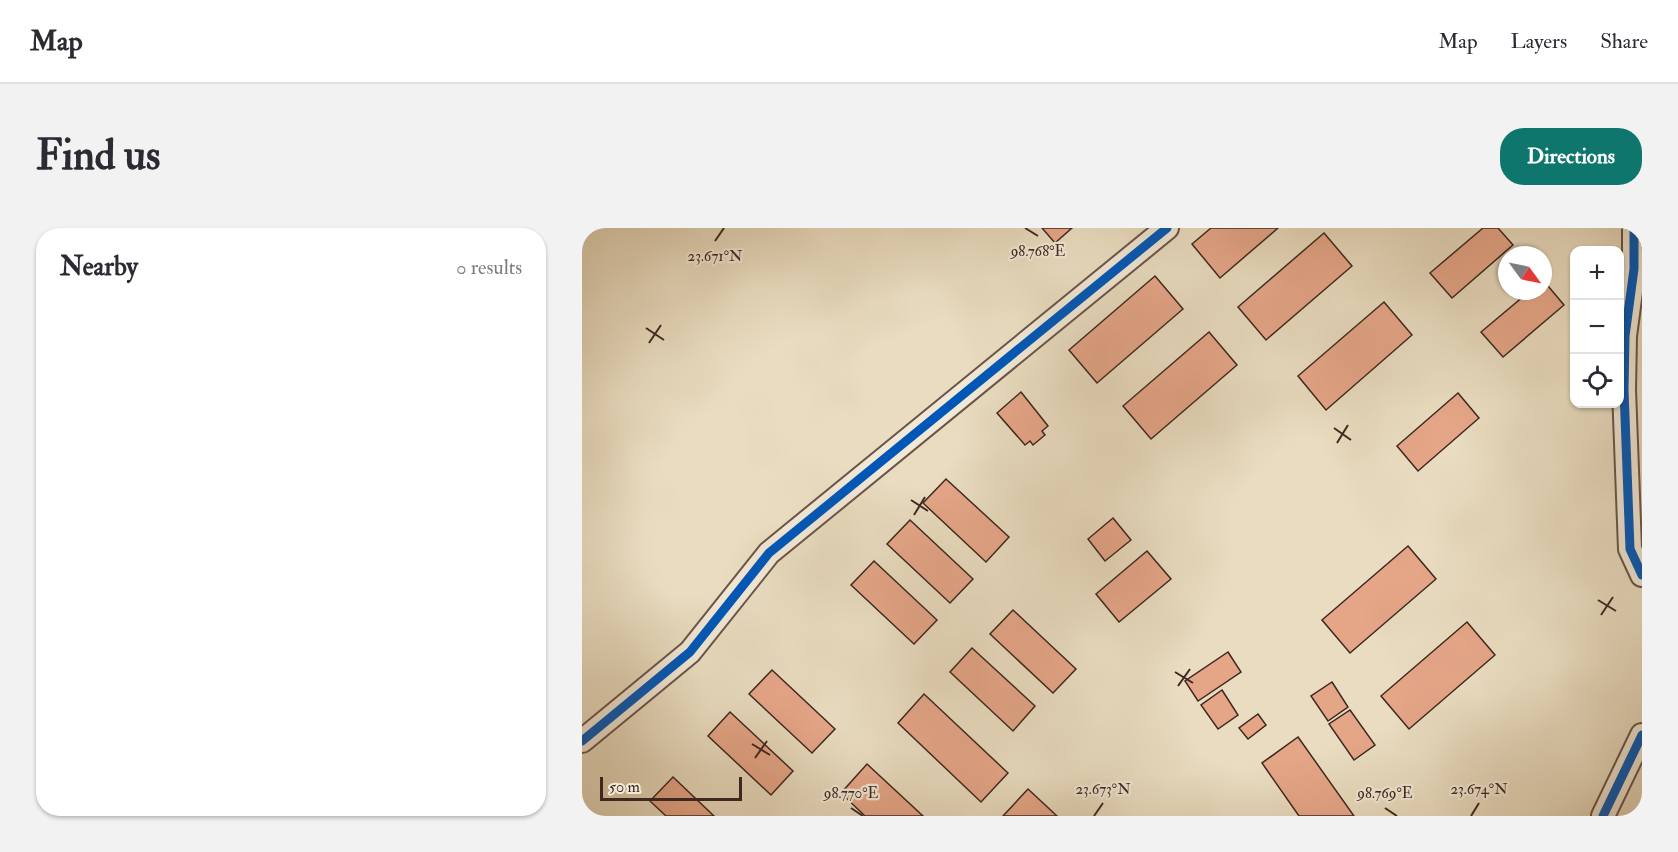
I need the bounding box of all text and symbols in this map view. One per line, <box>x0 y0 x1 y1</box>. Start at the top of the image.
text: Map <box>30 24 83 59</box>
text: Map <box>1438 28 1478 55</box>
text: Layers <box>1511 28 1567 55</box>
text: Share <box>1600 28 1648 55</box>
button: Directions <box>1500 128 1642 185</box>
text: Find us <box>36 130 160 182</box>
text: 98.768°E <box>1010 242 1066 261</box>
north arrow <box>1498 246 1552 300</box>
map controls <box>1570 246 1624 408</box>
button: + <box>1570 246 1624 300</box>
text: 23.671°N <box>688 247 743 266</box>
text: Nearby <box>60 251 138 283</box>
text: 0 results <box>456 255 522 280</box>
button: − <box>1570 300 1624 354</box>
button: locate <box>1570 354 1624 408</box>
scale bar <box>600 774 742 802</box>
text: 50 m <box>609 777 640 797</box>
text: 23.673°N <box>1075 780 1131 799</box>
text: 23.674°N <box>1450 780 1508 799</box>
text: 98.770°E <box>823 784 878 803</box>
text: 98.769°E <box>1356 784 1413 803</box>

